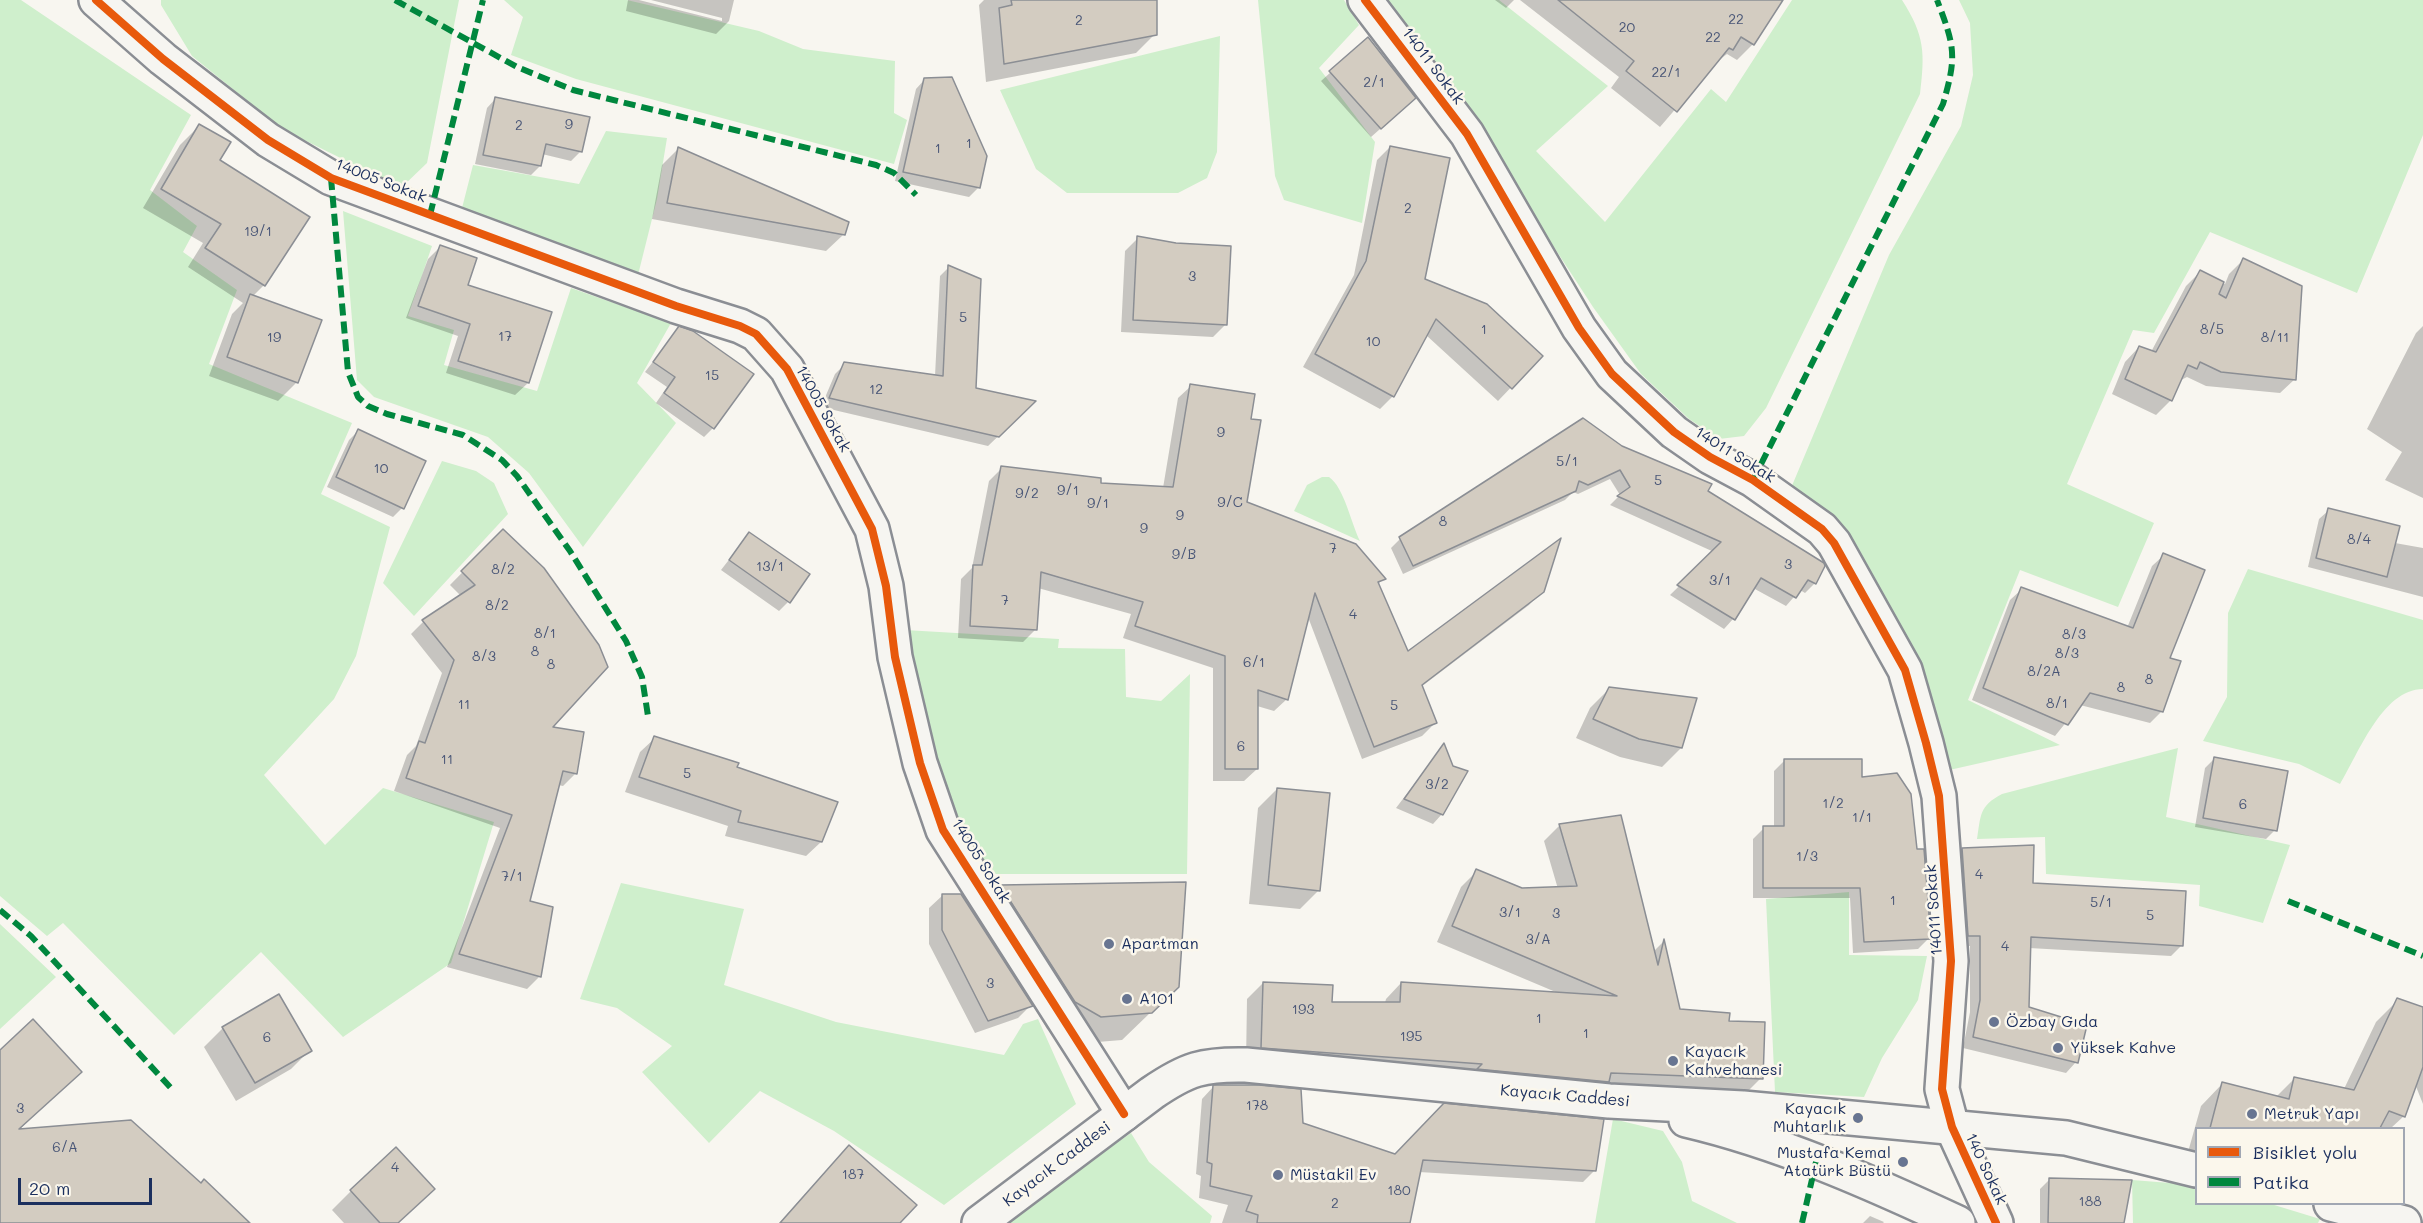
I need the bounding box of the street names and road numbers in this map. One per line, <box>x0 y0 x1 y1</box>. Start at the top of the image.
street label: 14011 Sokak <box>1398 24 1468 108</box>
street label: 14005 Sokak <box>333 155 429 207</box>
street label: 14005 Sokak <box>791 362 855 456</box>
street label: 14011 Sokak <box>1691 423 1779 487</box>
street label: 14005 Sokak <box>947 815 1015 907</box>
street label: 14011 Sokak <box>1921 864 1947 956</box>
street label: Kayacık Caddesi <box>1499 1081 1631 1111</box>
street label: Kayacık Caddesi <box>999 1117 1115 1211</box>
street label: 140 Sokak <box>1961 1130 2011 1208</box>

